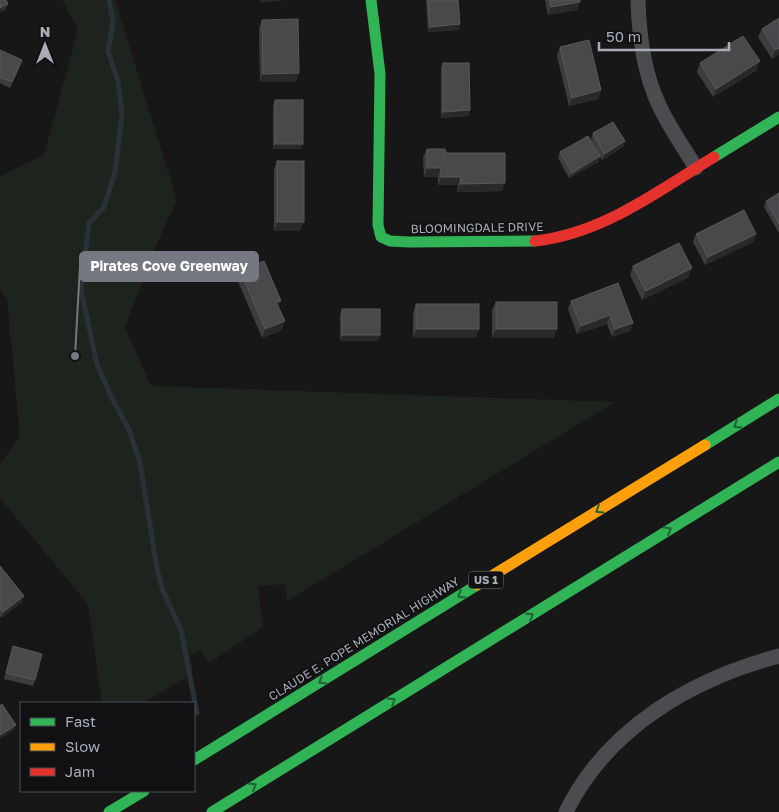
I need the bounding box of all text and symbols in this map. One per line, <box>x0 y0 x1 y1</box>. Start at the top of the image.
north arrow <box>20 20 70 70</box>
scale bar <box>599 20 729 52</box>
text: N <box>40 23 50 40</box>
text: 50 m <box>606 27 641 45</box>
street label: BLOOMINGDALE DRIVE <box>410 219 544 236</box>
callout: Pirates Cove Greenway <box>80 252 258 281</box>
text: Pirates Cove Greenway <box>90 257 248 274</box>
one-way arrow <box>734 419 743 428</box>
one-way arrow <box>596 504 605 514</box>
one-way arrow <box>663 527 672 537</box>
road number: US 1 <box>468 572 504 588</box>
street label: CLAUDE E. POPE MEMORIAL HIGHWAY <box>266 573 462 704</box>
one-way arrow <box>457 589 466 599</box>
one-way arrow <box>525 612 534 622</box>
one-way arrow <box>319 674 328 684</box>
one-way arrow <box>386 698 395 707</box>
legend <box>20 702 195 792</box>
text: Fast <box>65 712 96 730</box>
text: Slow <box>65 737 100 755</box>
text: Jam <box>65 762 95 780</box>
one-way arrow <box>248 783 257 793</box>

